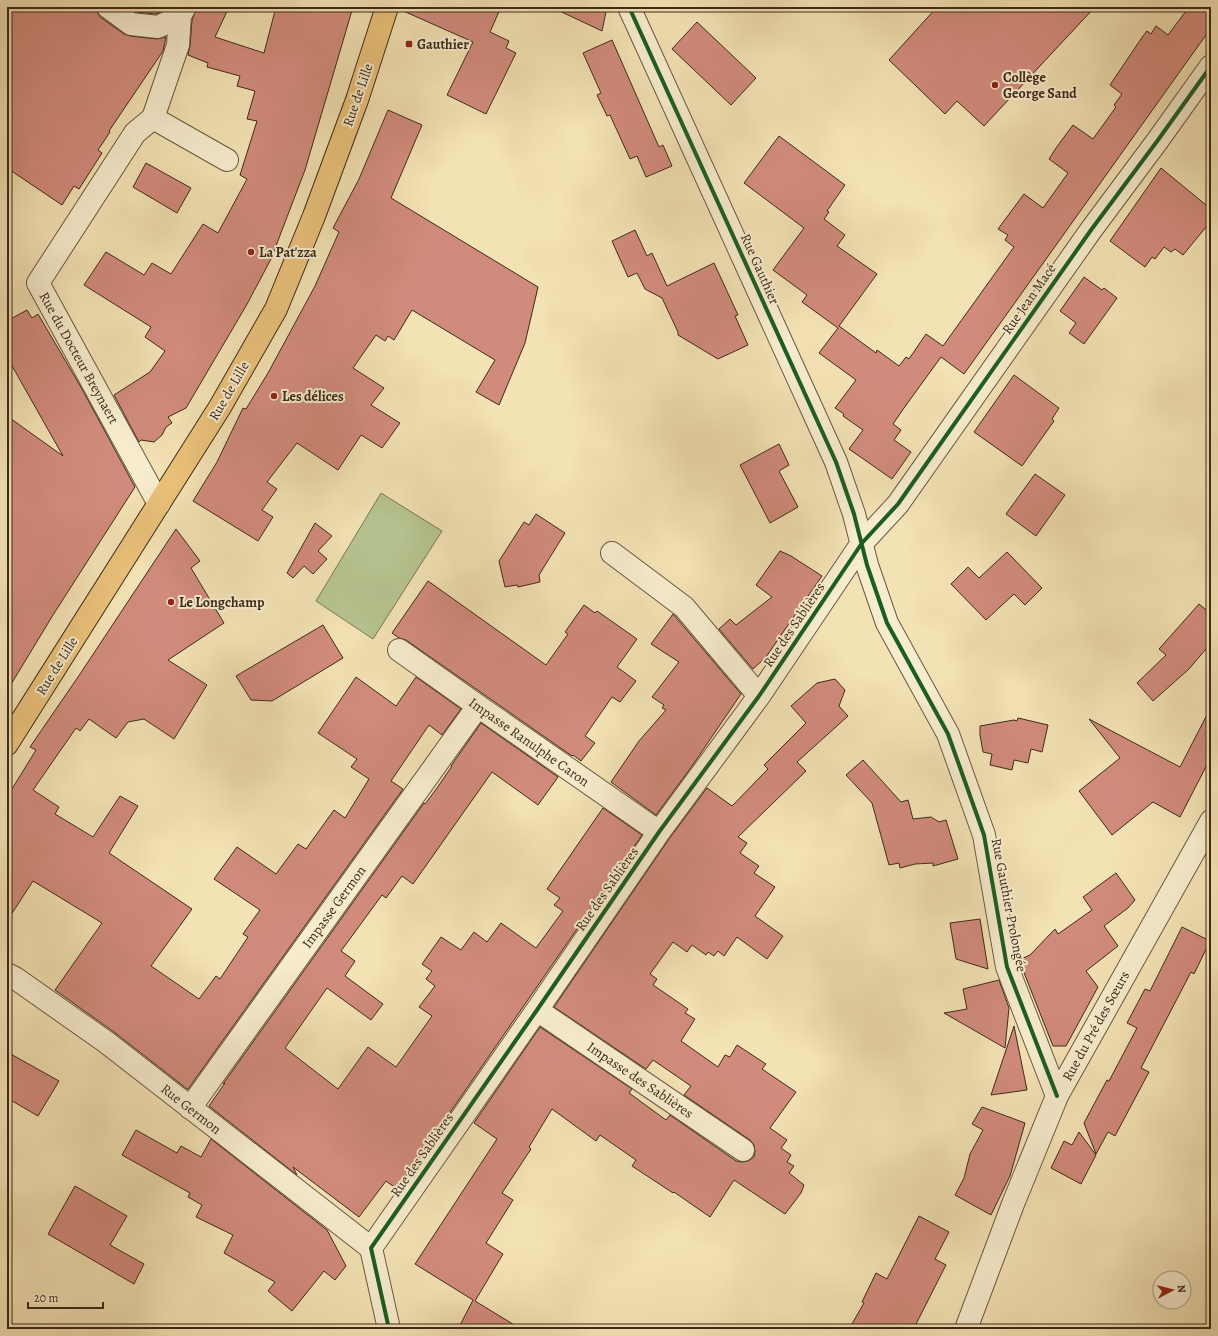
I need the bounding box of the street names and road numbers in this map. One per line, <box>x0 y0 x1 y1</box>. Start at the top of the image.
street label: Rue de Lille <box>338 61 378 129</box>
street label: Rue Gauthier <box>736 231 784 308</box>
street label: Rue Jean Macé <box>998 260 1060 338</box>
street label: Rue du Docteur Breynaert <box>35 289 123 428</box>
street label: Rue de Lille <box>204 358 254 424</box>
street label: Rue des Sablières <box>759 579 829 671</box>
street label: Rue de Lille <box>32 633 82 699</box>
street label: Impasse Ranulphe Caron <box>465 693 593 791</box>
street label: Rue Gauthier Prolongée <box>987 836 1031 974</box>
street label: Rue des Sablières <box>571 843 643 935</box>
street label: Impasse Germon <box>298 862 371 952</box>
street label: Rue du Pré des Sœurs <box>1058 968 1134 1084</box>
street label: Impasse des Sablières <box>583 1037 697 1123</box>
street label: Rue Germon <box>157 1079 225 1139</box>
street label: Rue des Sablières <box>386 1109 458 1201</box>

